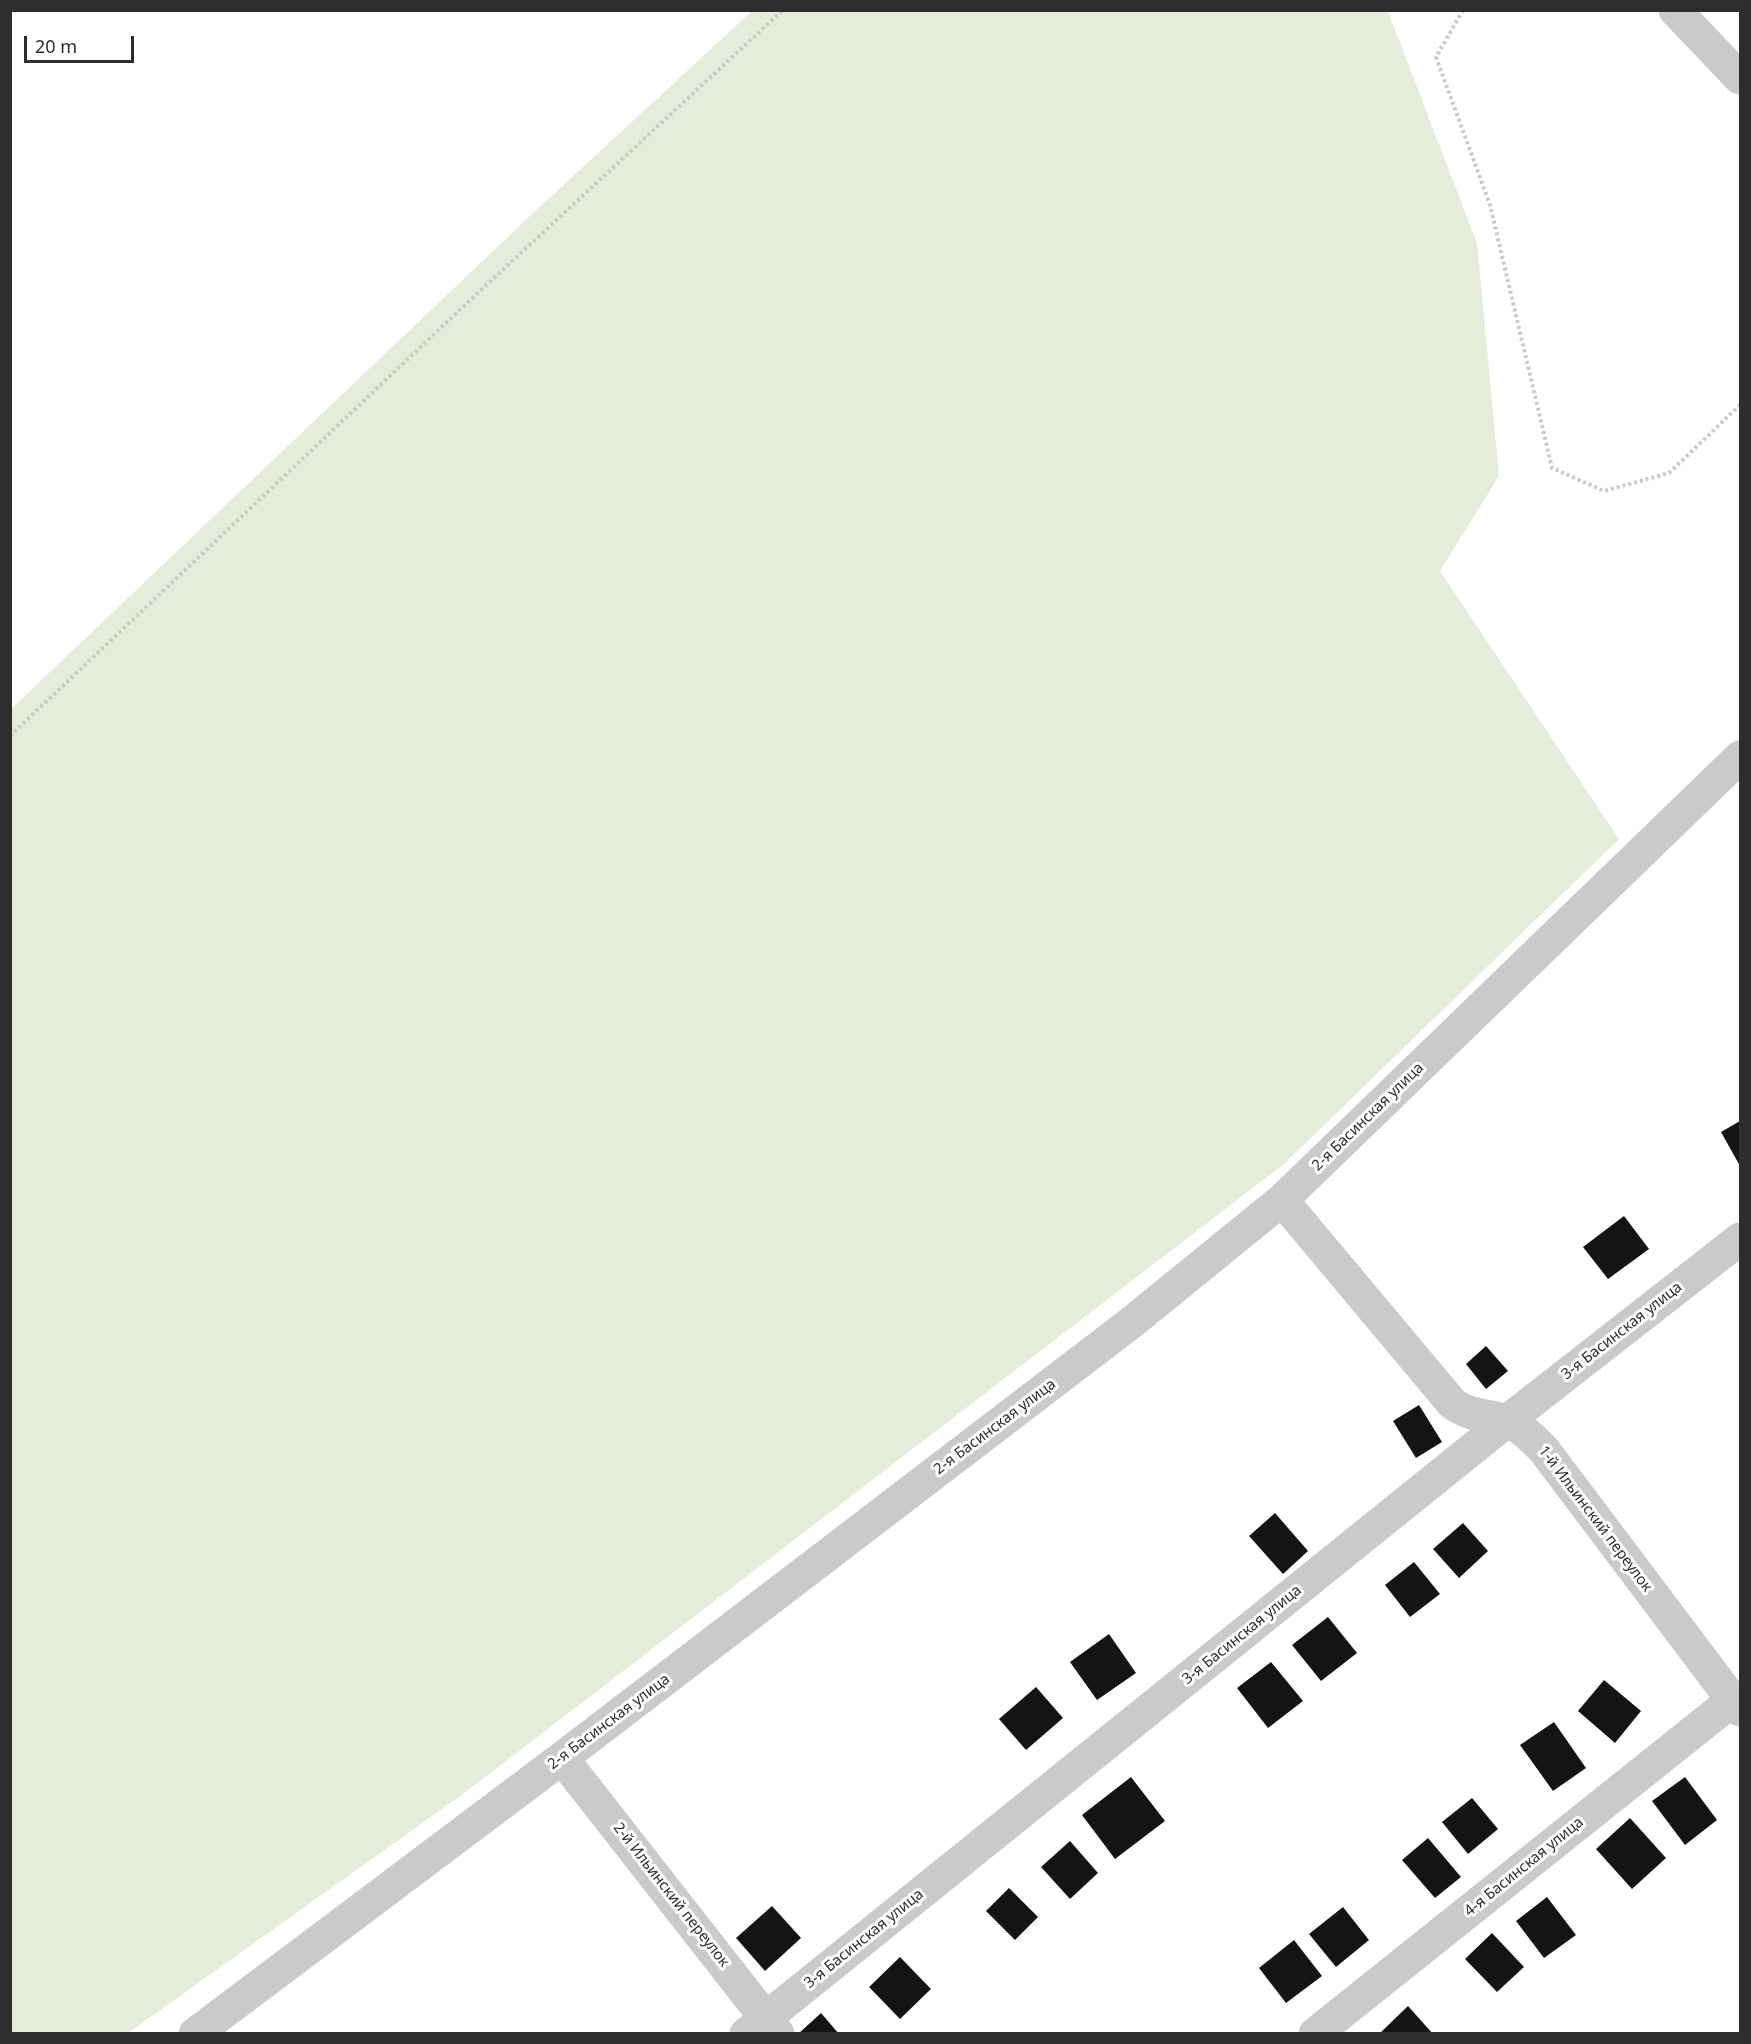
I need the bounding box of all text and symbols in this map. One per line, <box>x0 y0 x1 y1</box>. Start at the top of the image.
scale bar <box>27 24 136 62</box>
text: 20 m <box>35 34 77 58</box>
street label: 2-я Басинская улица <box>1309 1059 1427 1175</box>
street label: 3-я Басинская улица <box>1558 1278 1686 1384</box>
street label: 2-я Басинская улица <box>931 1375 1059 1479</box>
street label: 1-й Ильинский переулок <box>1534 1442 1656 1596</box>
street label: 3-я Басинская улица <box>1179 1581 1305 1689</box>
street label: 2-я Басинская улица <box>545 1670 673 1774</box>
street label: 4-я Басинская улица <box>1461 1813 1587 1921</box>
street label: 2-й Ильинский переулок <box>609 1819 733 1971</box>
street label: 3-я Басинская улица <box>801 1885 927 1993</box>

